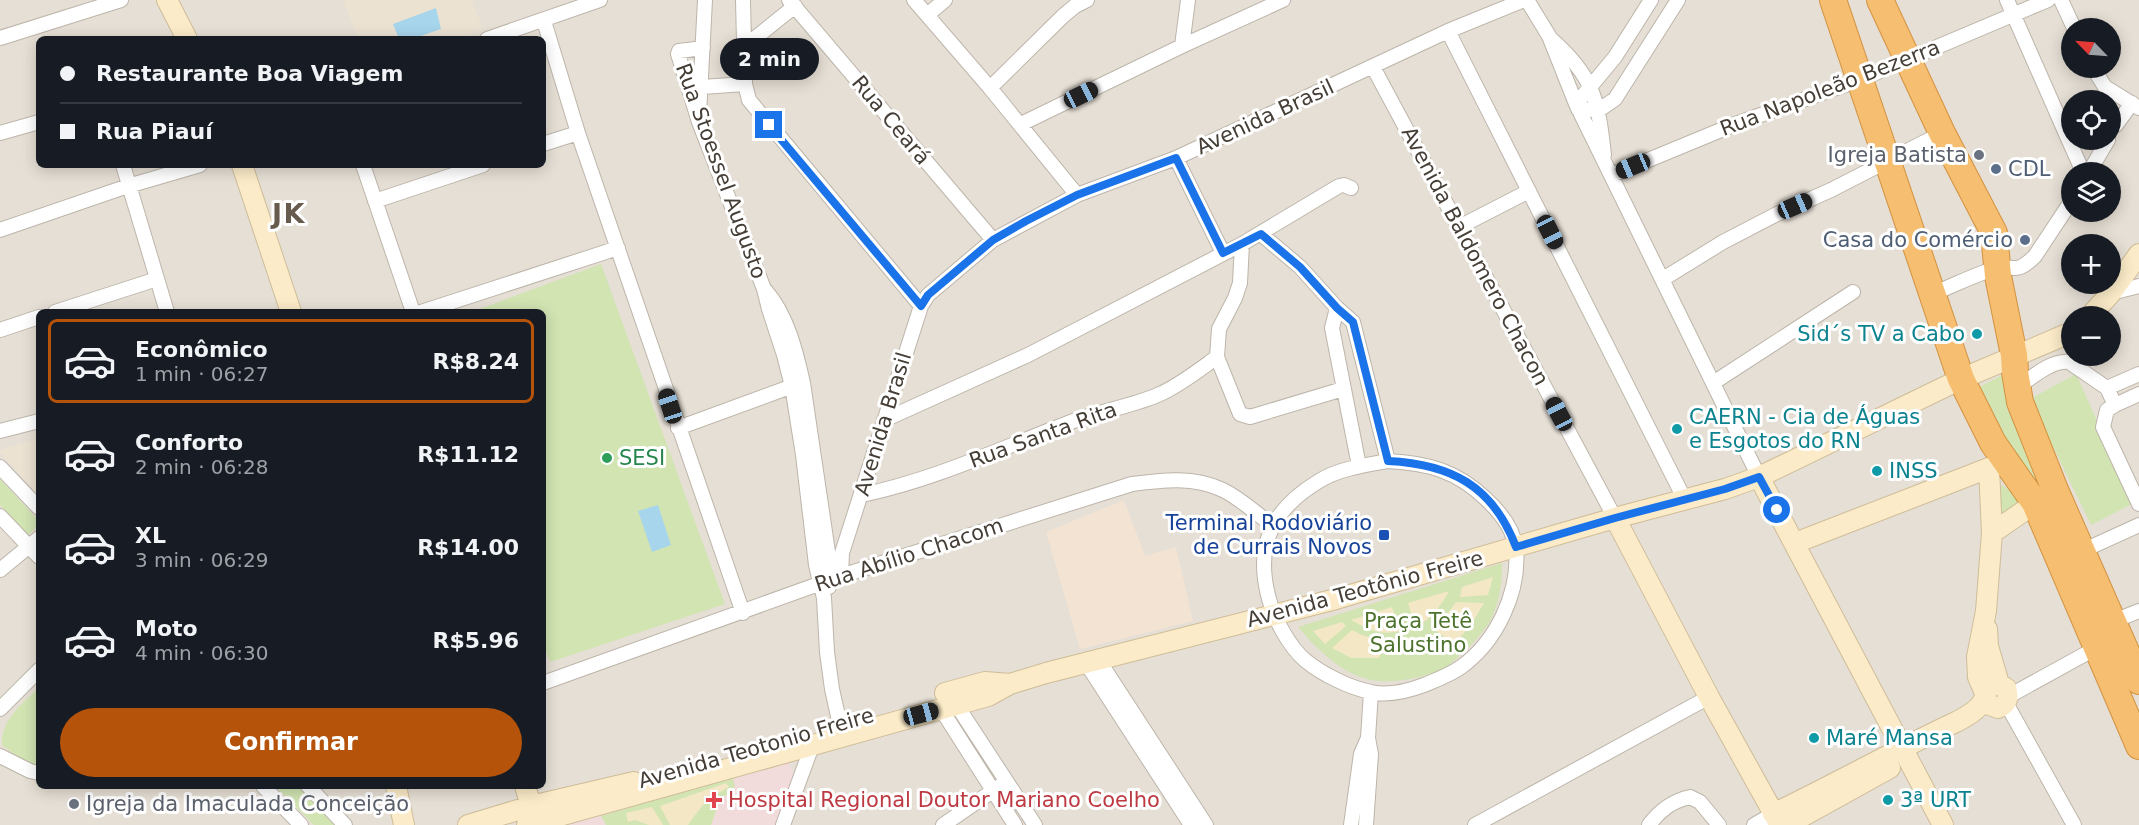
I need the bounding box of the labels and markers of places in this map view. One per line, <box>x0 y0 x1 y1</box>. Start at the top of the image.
place label: Igreja Batista <box>1828 143 1967 167</box>
marker: Igreja Batista <box>1972 148 1986 162</box>
place label: CDL <box>2008 157 2051 181</box>
marker: CDL <box>1989 162 2003 176</box>
place label: Casa do Comércio <box>1823 228 2013 252</box>
marker: Casa do Comércio <box>2018 233 2032 247</box>
place label: Sid´s TV a Cabo <box>1797 322 1965 346</box>
marker: Sid´s TV a Cabo <box>1970 327 1984 341</box>
place label: CAERN - Cia de Águas e Esgotos do RN <box>1689 404 1920 453</box>
marker: CAERN - Cia de Águas e Esgotos do RN <box>1670 422 1684 436</box>
place label: SESI <box>619 446 665 470</box>
marker: SESI <box>600 451 614 465</box>
place label: INSS <box>1889 459 1938 483</box>
marker: INSS <box>1870 464 1884 478</box>
place label: Terminal Rodoviário de Currais Novos <box>1164 511 1372 559</box>
marker: Terminal Rodoviário de Currais Novos <box>1377 528 1391 542</box>
place label: Maré Mansa <box>1826 726 1953 750</box>
marker: Maré Mansa <box>1807 731 1821 745</box>
place label: Hospital Regional Doutor Mariano Coelho <box>728 788 1160 812</box>
place label: 3ª URT <box>1900 788 1971 812</box>
marker: Hospital Regional Doutor Mariano Coelho <box>705 791 723 809</box>
place label: Igreja da Imaculada Conceição <box>86 792 409 816</box>
marker: 3ª URT <box>1881 793 1895 807</box>
marker: Igreja da Imaculada Conceição <box>67 797 81 811</box>

